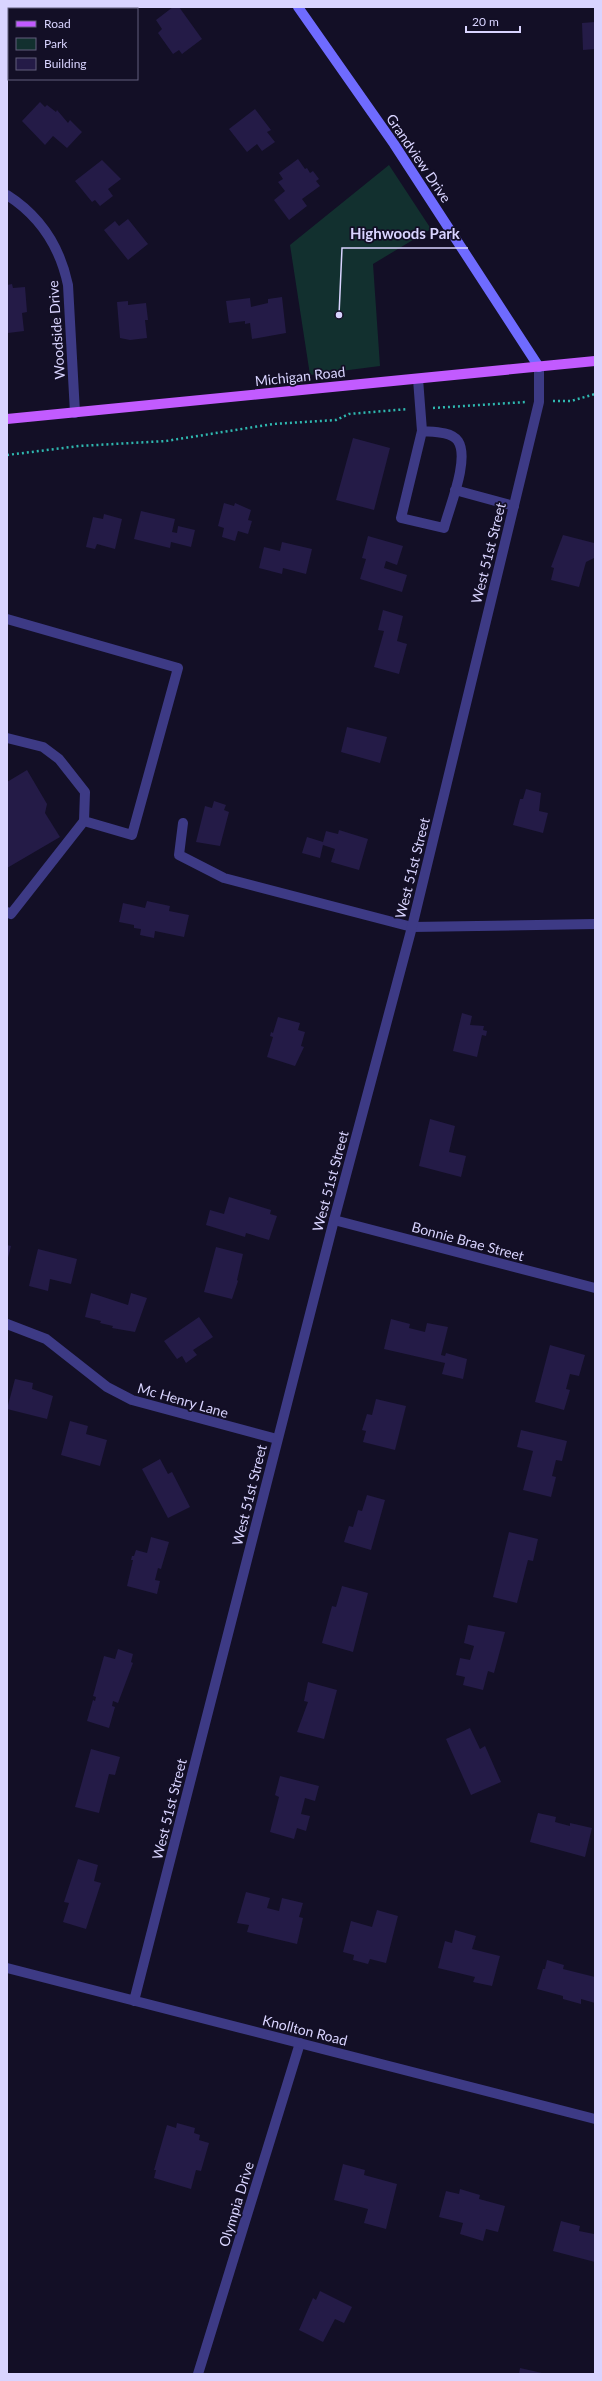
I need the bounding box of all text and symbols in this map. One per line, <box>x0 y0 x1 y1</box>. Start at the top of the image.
legend <box>8 8 138 80</box>
scale bar <box>466 8 520 34</box>
text: 20 m <box>472 14 499 29</box>
text: Road <box>44 16 71 31</box>
text: Park <box>44 36 68 51</box>
text: Building <box>44 56 87 71</box>
street label: Grandview Drive <box>383 110 455 206</box>
callout: Highwoods Park <box>342 221 468 248</box>
text: Highwoods Park <box>350 224 461 242</box>
street label: Woodside Drive <box>44 280 68 380</box>
street label: Michigan Road <box>254 363 346 389</box>
street label: West 51st Street <box>467 501 509 605</box>
street label: West 51st Street <box>391 816 433 920</box>
street label: West 51st Street <box>308 1129 352 1233</box>
street label: Bonnie Brae Street <box>410 1218 526 1264</box>
street label: Mc Henry Lane <box>136 1379 230 1421</box>
street label: West 51st Street <box>228 1443 270 1547</box>
street label: West 51st Street <box>148 1757 190 1861</box>
street label: Knollton Road <box>261 2011 349 2049</box>
street label: Olympia Drive <box>215 2159 257 2249</box>

